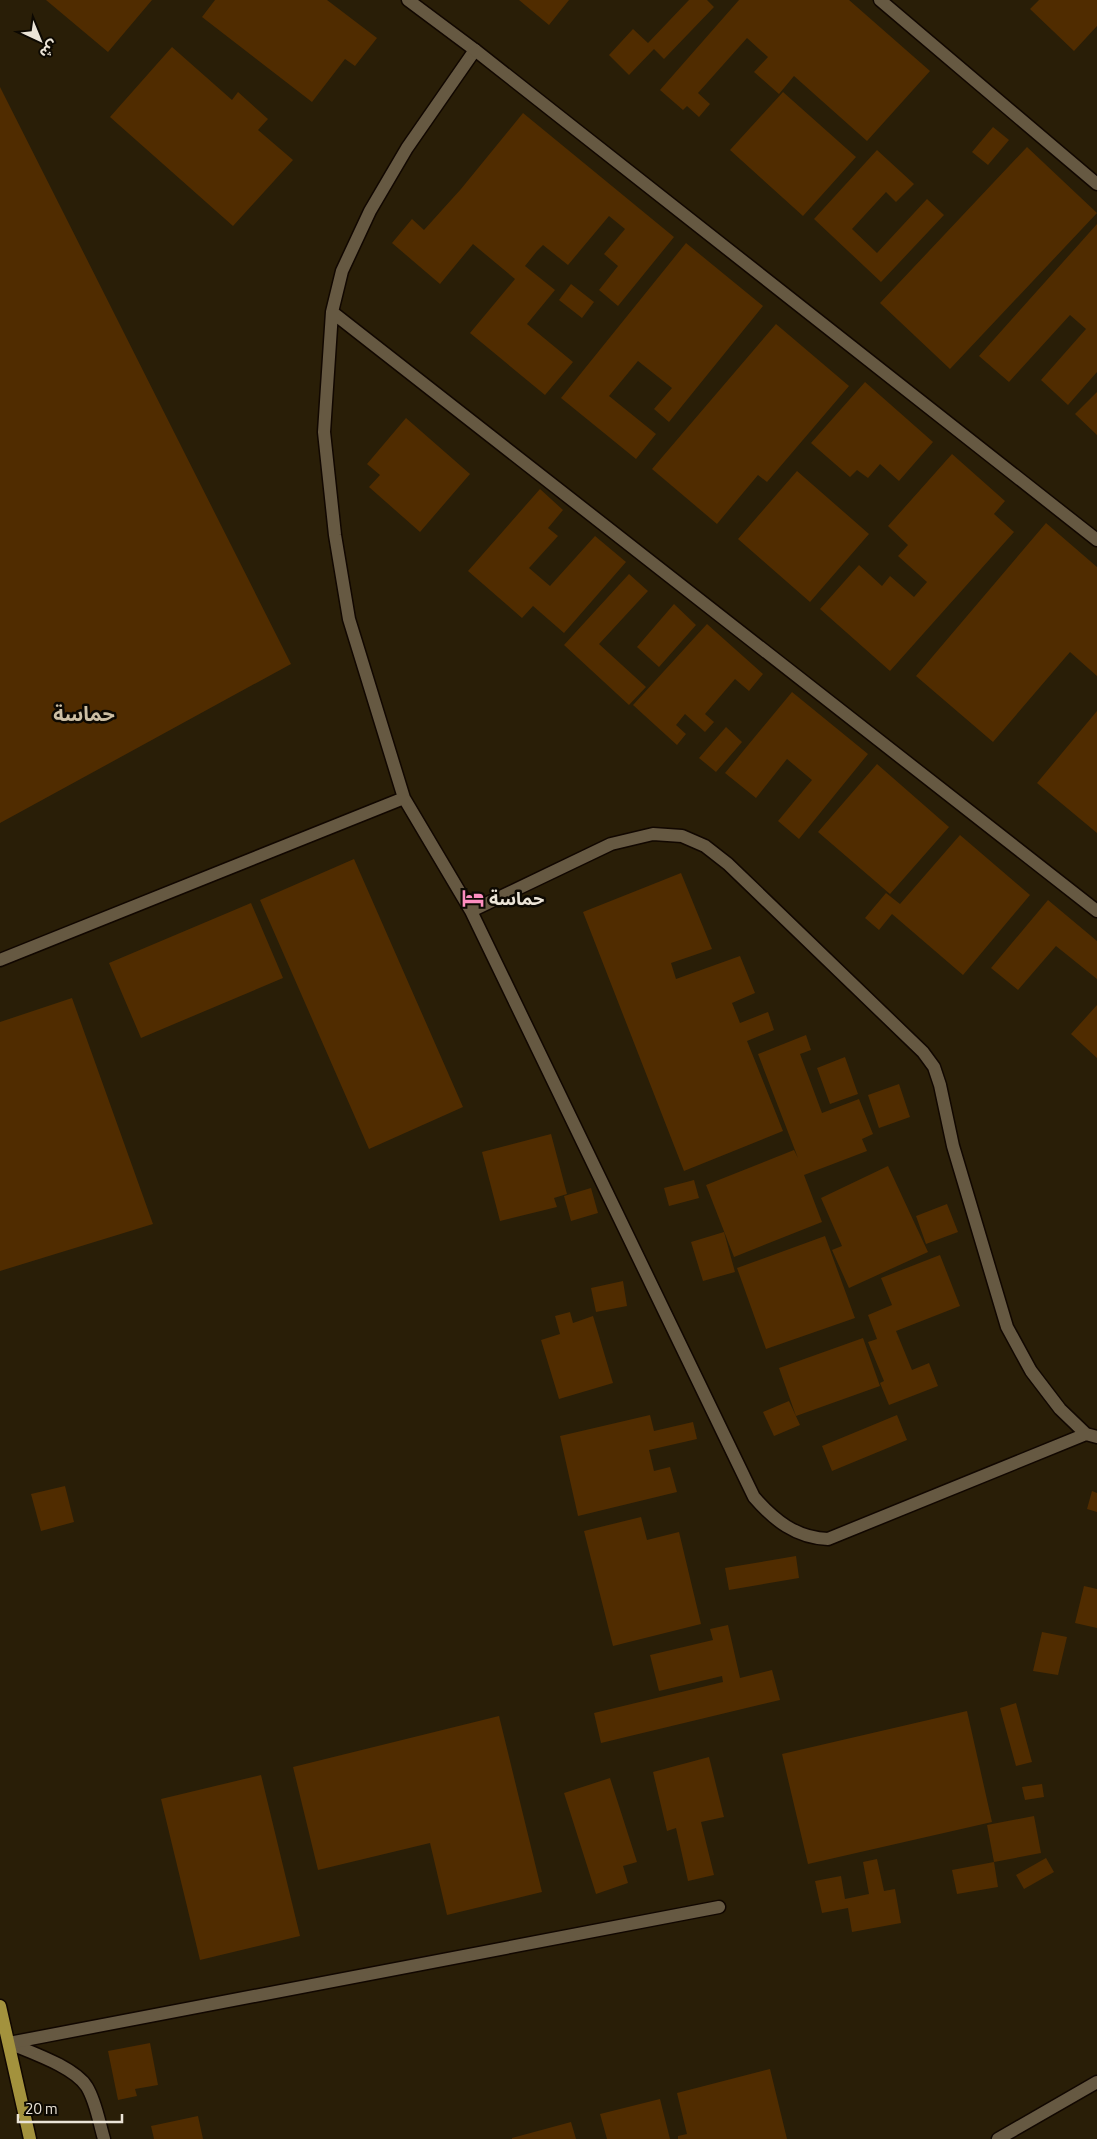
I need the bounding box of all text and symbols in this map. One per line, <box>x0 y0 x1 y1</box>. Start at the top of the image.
north arrow <box>15 15 65 65</box>
text: ش <box>35 35 64 64</box>
district label: حماسة <box>53 698 115 729</box>
hotel icon: حماسة <box>460 885 486 911</box>
place label: حماسة <box>489 885 544 912</box>
scale bar <box>18 2092 121 2124</box>
text: 20 m <box>25 2097 58 2120</box>

